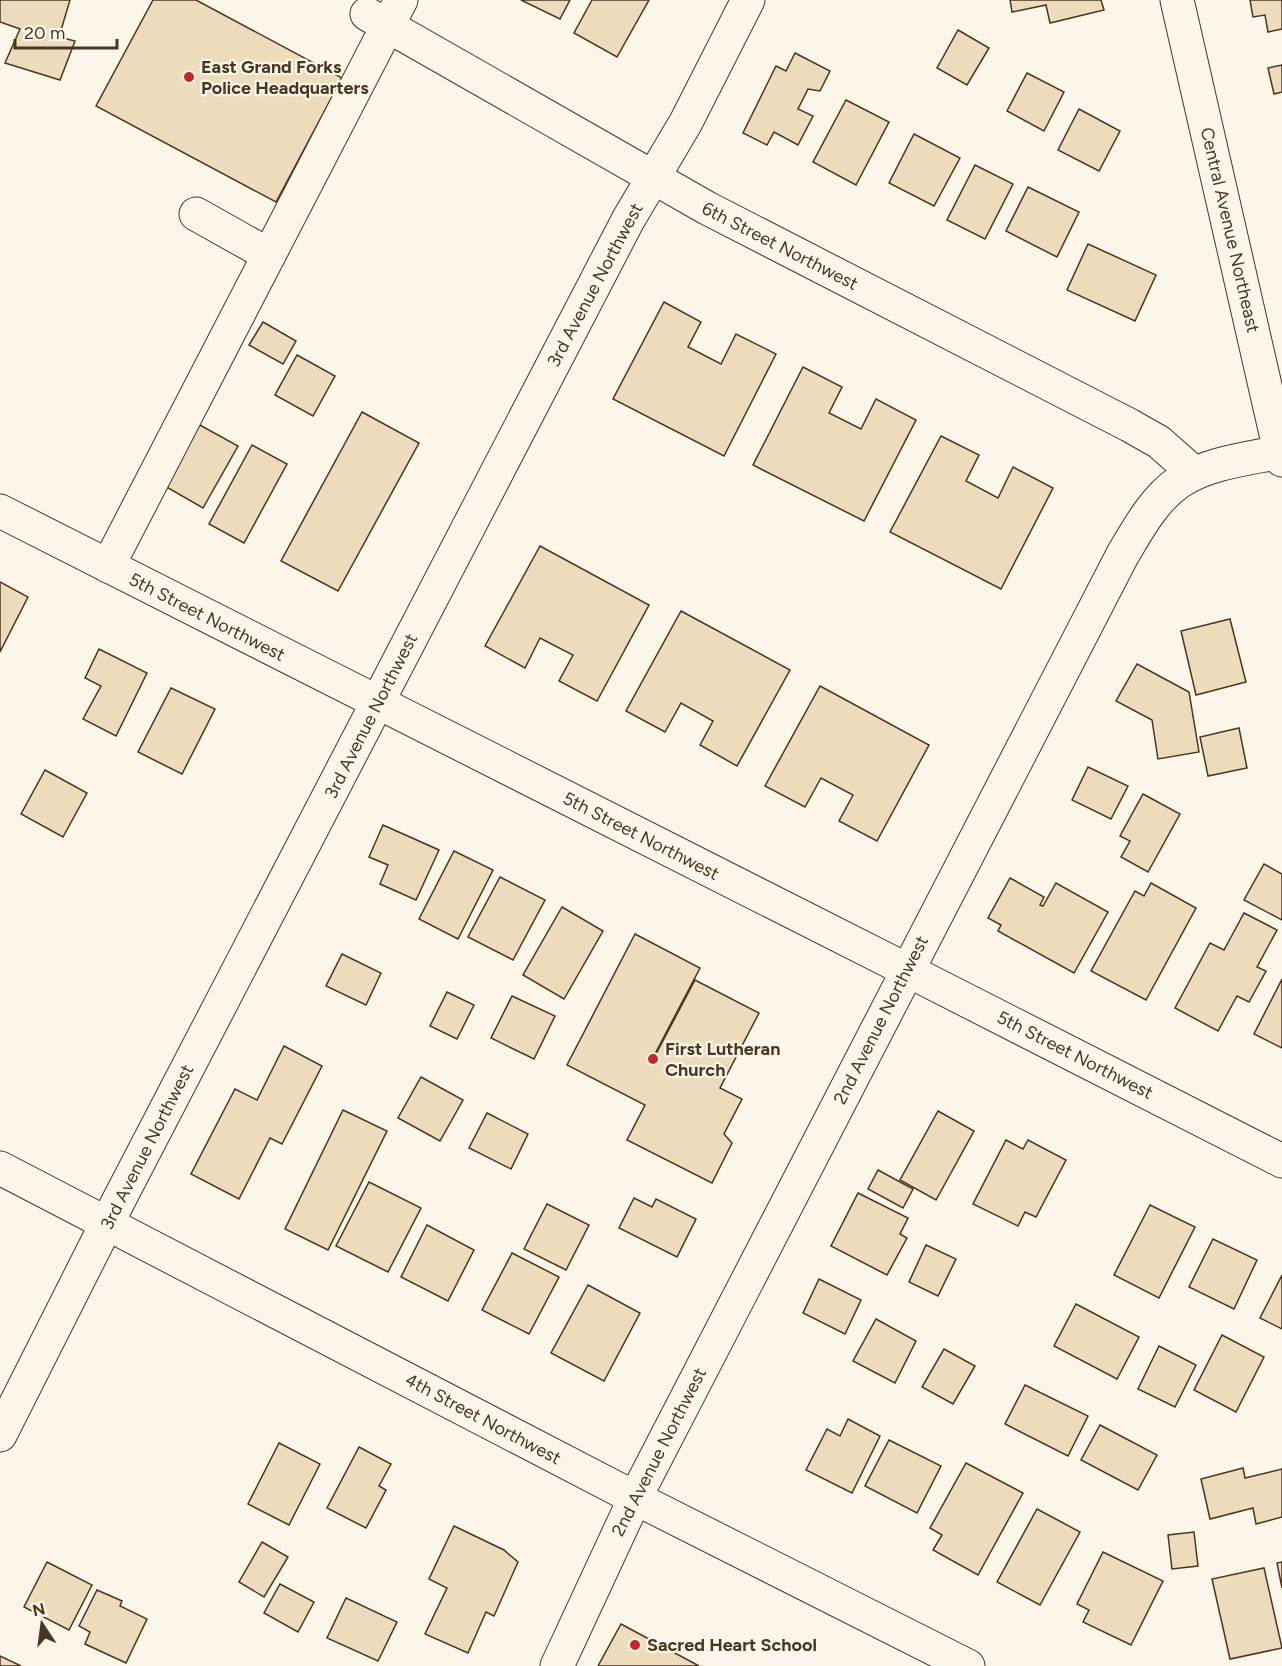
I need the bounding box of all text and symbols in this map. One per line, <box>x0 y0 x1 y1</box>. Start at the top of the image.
scale bar <box>15 12 117 50</box>
text: 20 m <box>24 22 65 44</box>
place label: East Grand Forks Police Headquarters <box>201 56 369 99</box>
marker: East Grand Forks Police Headquarters <box>182 70 196 84</box>
street label: Central Avenue Northeast <box>1196 125 1264 335</box>
street label: 6th Street Northwest <box>698 197 862 295</box>
street label: 3rd Avenue Northwest <box>542 199 648 371</box>
street label: 5th Street Northwest <box>125 568 289 666</box>
street label: 3rd Avenue Northwest <box>320 630 422 802</box>
street label: 5th Street Northwest <box>559 787 723 885</box>
street label: 2nd Avenue Northwest <box>829 932 933 1108</box>
street label: 5th Street Northwest <box>993 1006 1157 1104</box>
place label: First Lutheran Church <box>665 1038 780 1081</box>
marker: First Lutheran Church <box>646 1052 660 1066</box>
street label: 3rd Avenue Northwest <box>96 1061 198 1233</box>
street label: 2nd Avenue Northwest <box>607 1364 711 1540</box>
street label: 4th Street Northwest <box>401 1369 565 1470</box>
north arrow <box>12 1594 72 1654</box>
text: N <box>31 1599 47 1621</box>
place label: Sacred Heart School <box>647 1634 817 1656</box>
marker: Sacred Heart School <box>628 1638 642 1652</box>

